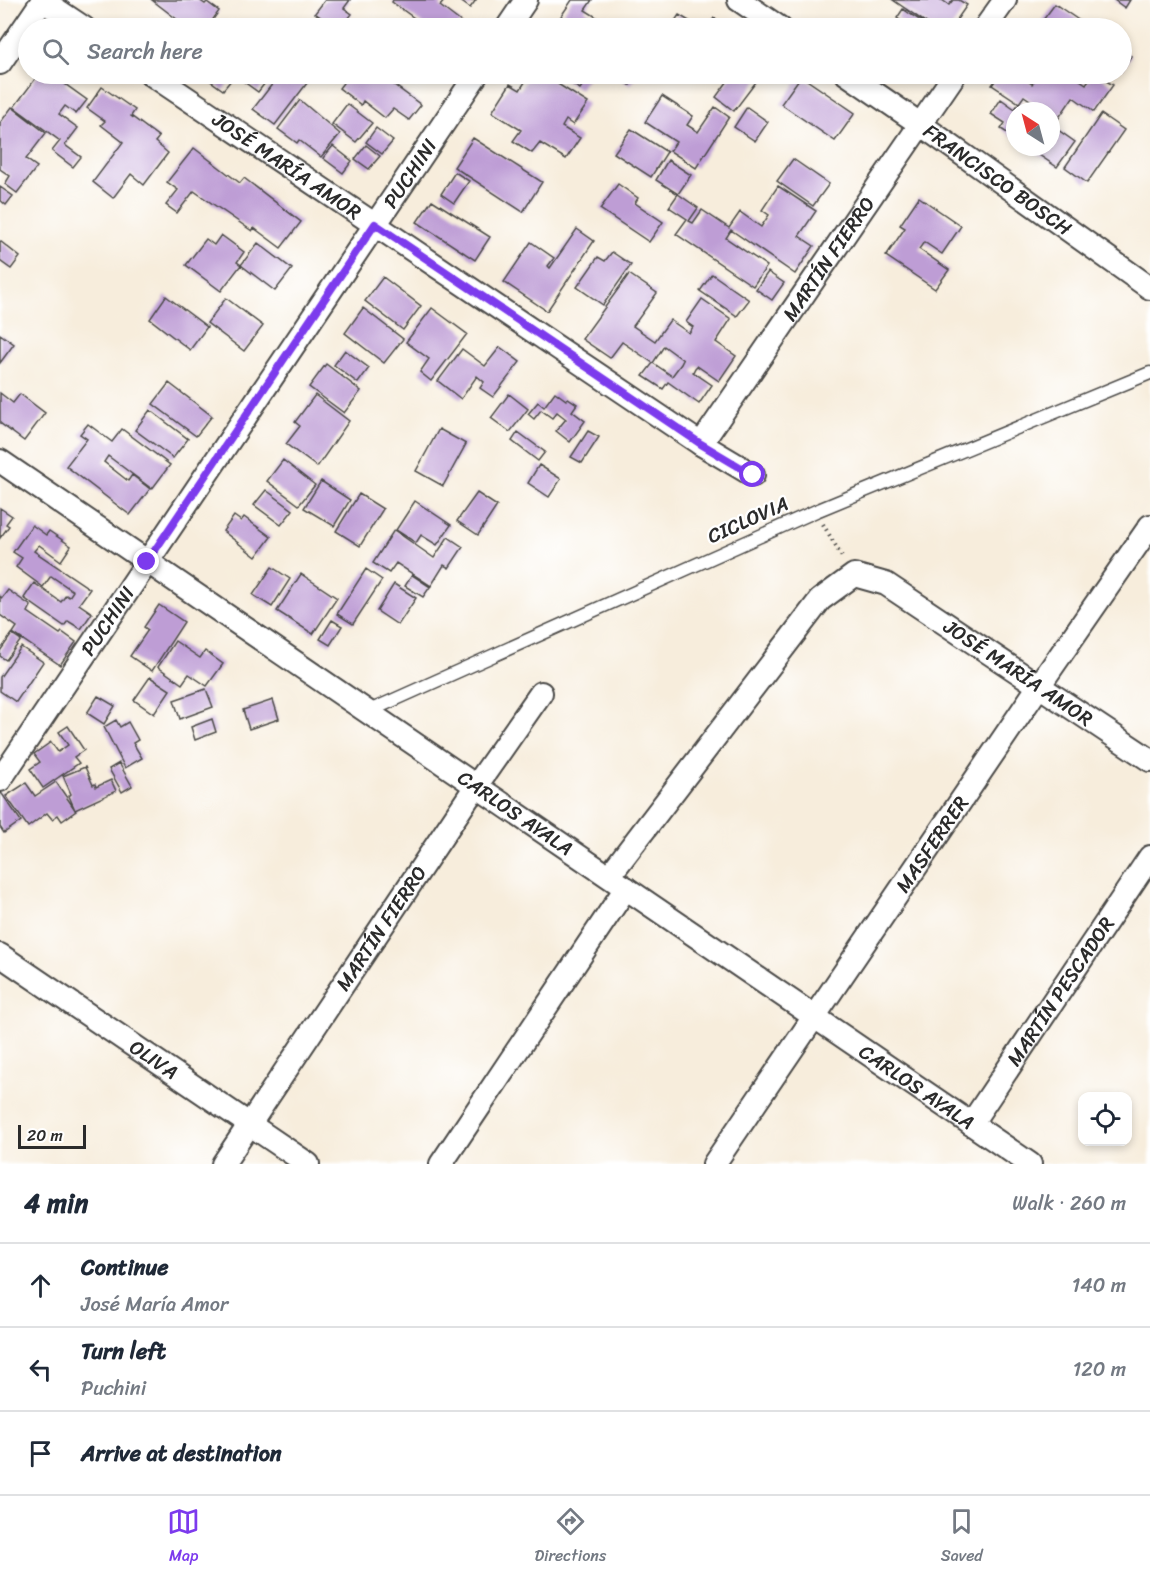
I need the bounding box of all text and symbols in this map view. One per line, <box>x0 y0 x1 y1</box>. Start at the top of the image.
search box <box>18 18 1132 84</box>
text: Search here <box>87 32 203 71</box>
icon: search <box>39 35 72 68</box>
street label: JOSÉ MARÍA AMOR <box>204 102 369 229</box>
north arrow <box>1006 102 1060 156</box>
street label: FRANCISCO BOSCH <box>916 114 1080 245</box>
street label: PUCHINI <box>373 131 446 216</box>
street label: MARTÍN FIERRO <box>773 189 884 328</box>
route start <box>739 461 765 487</box>
street label: CICLOVIA <box>701 486 795 554</box>
route end <box>133 548 159 574</box>
street label: PUCHINI <box>71 579 144 663</box>
street label: JOSÉ MARÍA AMOR <box>936 609 1100 735</box>
street label: CARLOS AYALA <box>450 761 581 865</box>
street label: MASFERRER <box>886 788 977 900</box>
street label: MARTÍN FIERRO <box>326 858 436 998</box>
street label: MARTÍN PESCADOR <box>997 909 1123 1073</box>
street label: OLIVA <box>122 1030 186 1089</box>
street label: CARLOS AYALA <box>852 1035 982 1139</box>
map controls <box>1078 1092 1132 1146</box>
button: locate <box>1078 1092 1132 1146</box>
text: 20 m <box>27 1121 63 1150</box>
scale bar <box>18 1122 86 1150</box>
text: 4 min <box>24 1180 88 1226</box>
text: Walk · 260 m <box>1012 1186 1126 1221</box>
text: Continue <box>81 1248 169 1287</box>
text: 140 m <box>1072 1268 1126 1303</box>
icon: ahead <box>24 1269 57 1302</box>
text: José María Amor <box>81 1287 228 1322</box>
text: Turn left <box>81 1332 166 1371</box>
text: 120 m <box>1073 1352 1126 1387</box>
icon: left <box>24 1353 57 1386</box>
text: Puchini <box>81 1371 146 1406</box>
text: Arrive at destination <box>81 1434 282 1473</box>
icon: arrive <box>24 1437 57 1470</box>
tab: Map <box>167 1505 200 1570</box>
tab: Directions <box>535 1505 606 1570</box>
tab: Saved <box>941 1505 983 1570</box>

